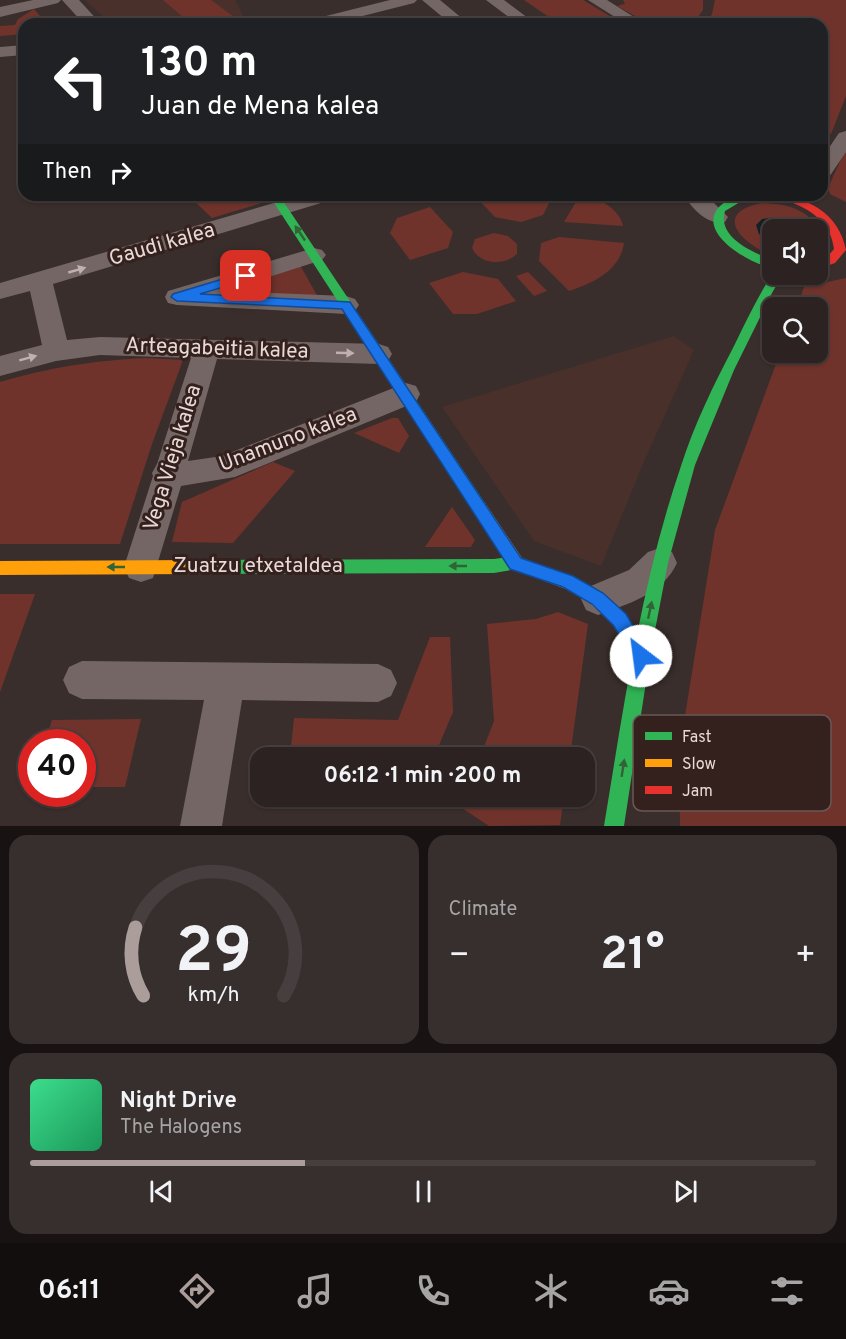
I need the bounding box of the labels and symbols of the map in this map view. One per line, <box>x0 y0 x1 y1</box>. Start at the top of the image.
street label: Gaudi kalea <box>106 217 218 273</box>
one-way arrow <box>294 226 306 242</box>
pin <box>220 250 271 301</box>
one-way arrow <box>68 265 86 274</box>
street label: Arteagabeitia kalea <box>125 332 309 366</box>
one-way arrow <box>336 348 355 358</box>
one-way arrow <box>19 353 37 363</box>
street label: Vega Vieja kalea <box>138 382 208 534</box>
street label: Unamuno kalea <box>215 401 361 479</box>
street label: Zuatzu etxetaldea <box>173 553 343 580</box>
one-way arrow <box>448 561 467 571</box>
one-way arrow <box>106 562 125 572</box>
one-way arrow <box>646 600 656 619</box>
position arrow <box>609 624 673 688</box>
legend <box>633 715 831 811</box>
text: Fast <box>682 728 712 748</box>
speed limit sign: 40 <box>18 729 96 807</box>
text: Slow <box>682 755 716 775</box>
one-way arrow <box>619 759 628 778</box>
text: Jam <box>682 782 713 802</box>

